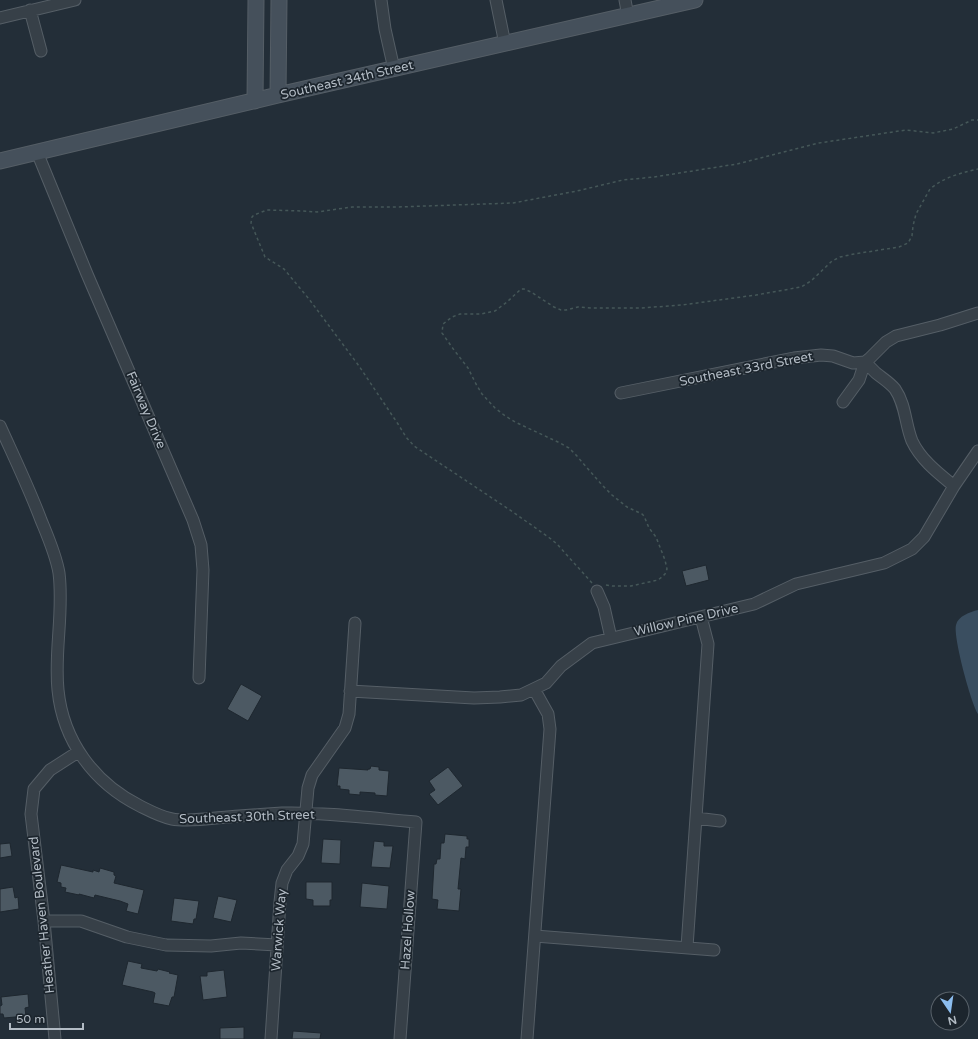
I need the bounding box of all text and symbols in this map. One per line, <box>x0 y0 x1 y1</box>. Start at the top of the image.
street label: Southeast 34th Street <box>279 57 415 103</box>
street label: Southeast 33rd Street <box>678 348 814 390</box>
street label: Fairway Drive <box>123 369 169 451</box>
street label: Willow Pine Drive <box>632 600 740 640</box>
street label: Southeast 30th Street <box>179 807 315 827</box>
street label: Heather Haven Boulevard <box>26 836 58 994</box>
street label: Warwick Way <box>268 888 290 972</box>
street label: Hazel Hollow <box>397 890 419 970</box>
north arrow <box>930 991 970 1031</box>
scale bar <box>10 1005 83 1031</box>
text: 50 m <box>16 1012 45 1026</box>
text: N <box>946 1013 958 1028</box>

